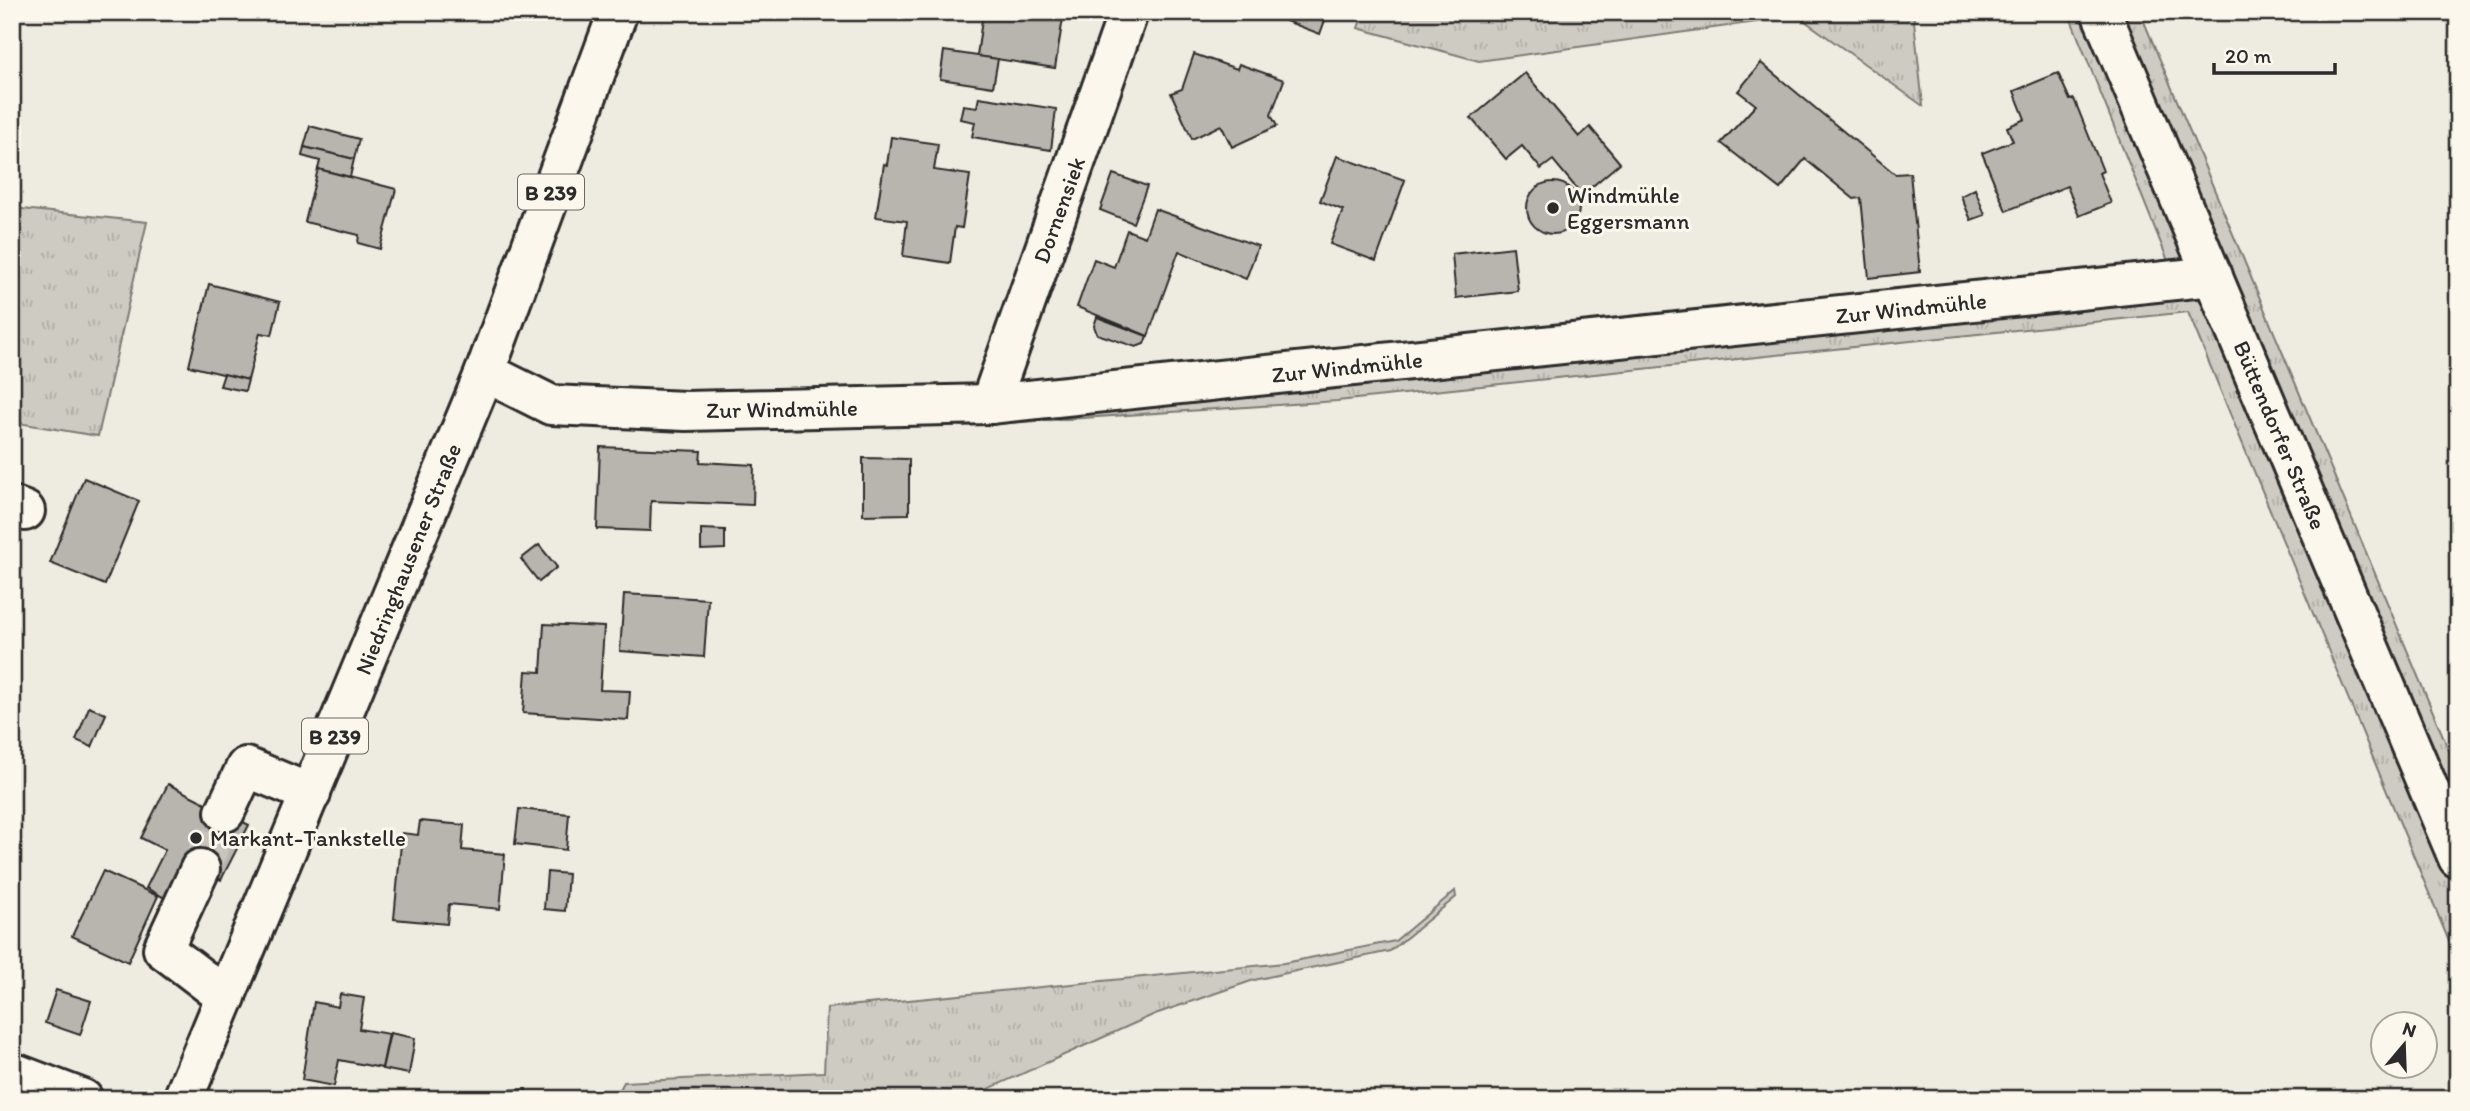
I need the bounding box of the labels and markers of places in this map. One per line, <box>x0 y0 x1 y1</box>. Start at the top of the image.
place label: Windmühle Eggersmann <box>1567 181 1689 235</box>
marker: Windmühle Eggersmann <box>1545 200 1561 216</box>
place label: Markant-Tankstelle <box>210 824 406 852</box>
marker: Markant-Tankstelle <box>188 830 204 846</box>

